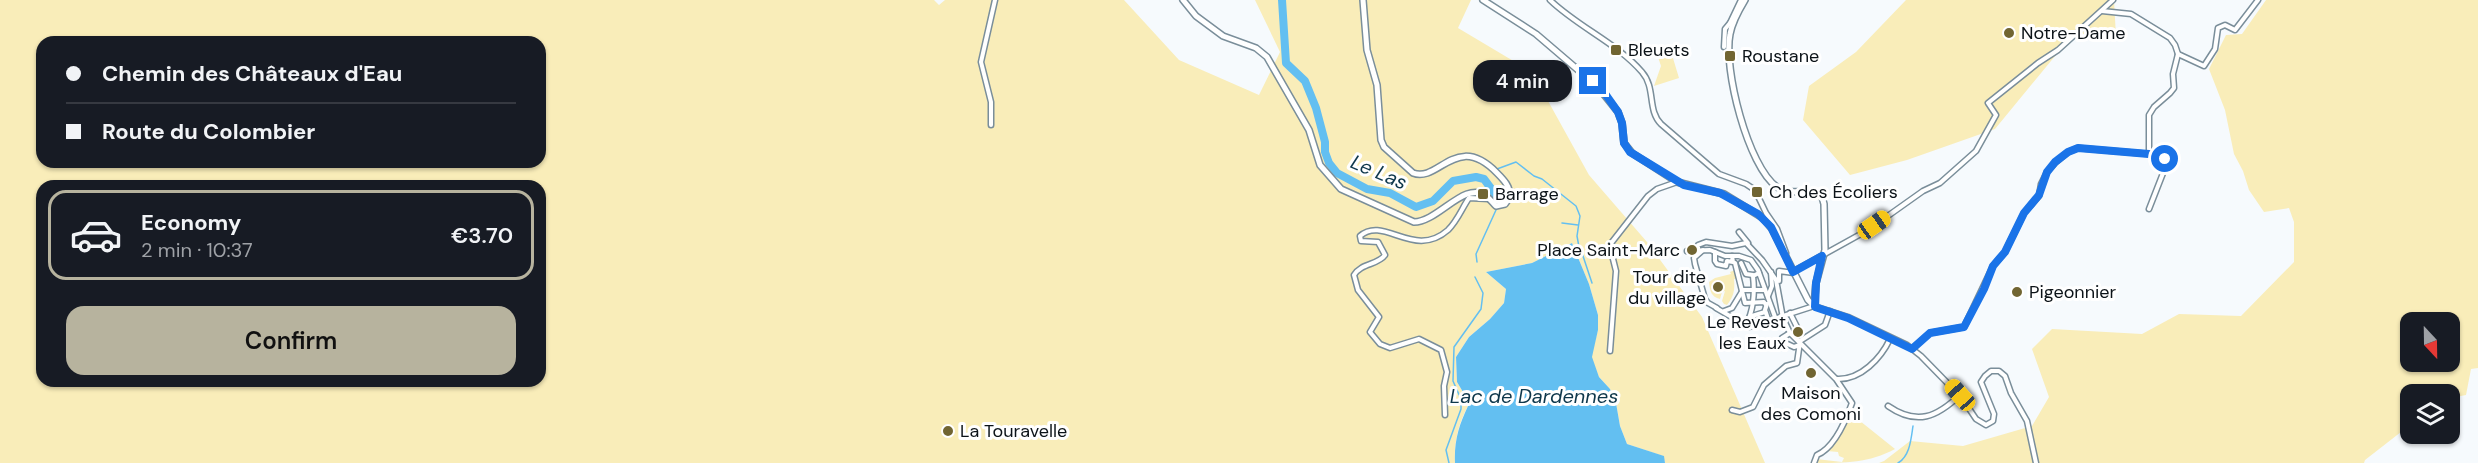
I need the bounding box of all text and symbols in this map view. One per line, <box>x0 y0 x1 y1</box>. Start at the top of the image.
place label: Notre-Dame <box>2021 21 2126 45</box>
marker: Notre-Dame <box>2002 26 2016 40</box>
place label: Bleuets <box>1628 38 1689 62</box>
marker: Bleuets <box>1609 43 1623 57</box>
place label: Roustane <box>1742 44 1819 68</box>
marker: Roustane <box>1723 49 1737 63</box>
text: Chemin des Châteaux d'Eau <box>102 59 402 88</box>
callout: 4 min <box>1473 60 1572 102</box>
route end <box>1579 67 1606 94</box>
text: 4 min <box>1496 68 1549 94</box>
text: Route du Colombier <box>102 117 315 146</box>
route start <box>2151 145 2178 172</box>
water label: Le Las <box>1347 149 1411 195</box>
place label: Ch des Écoliers <box>1769 180 1898 204</box>
place label: Barrage <box>1495 182 1559 206</box>
marker: Ch des Écoliers <box>1750 185 1764 199</box>
marker: Barrage <box>1476 187 1490 201</box>
car <box>1854 207 1894 243</box>
icon: car <box>69 208 123 262</box>
text: Economy <box>141 208 241 237</box>
text: €3.70 <box>451 221 513 250</box>
text: 2 min · 10:37 <box>141 237 253 263</box>
place label: Place Saint-Marc <box>1537 238 1680 262</box>
marker: Place Saint-Marc <box>1685 243 1699 257</box>
place label: Tour dite du village <box>1628 265 1706 310</box>
marker: Tour dite du village <box>1711 280 1725 294</box>
place label: Pigeonnier <box>2029 280 2117 304</box>
marker: Pigeonnier <box>2010 285 2024 299</box>
button: Confirm <box>66 306 516 375</box>
place label: Le Revest les Eaux <box>1707 310 1786 355</box>
north arrow <box>2400 312 2460 372</box>
map controls <box>2400 312 2460 444</box>
marker: Le Revest les Eaux <box>1791 325 1805 339</box>
marker: Maison des Comoni <box>1804 366 1818 380</box>
car <box>1941 376 1979 414</box>
place label: Maison des Comoni <box>1761 381 1861 426</box>
water label: Lac de Dardennes <box>1450 383 1618 409</box>
button: layers <box>2400 384 2460 444</box>
place label: La Touravelle <box>960 419 1067 443</box>
marker: La Touravelle <box>941 424 955 438</box>

